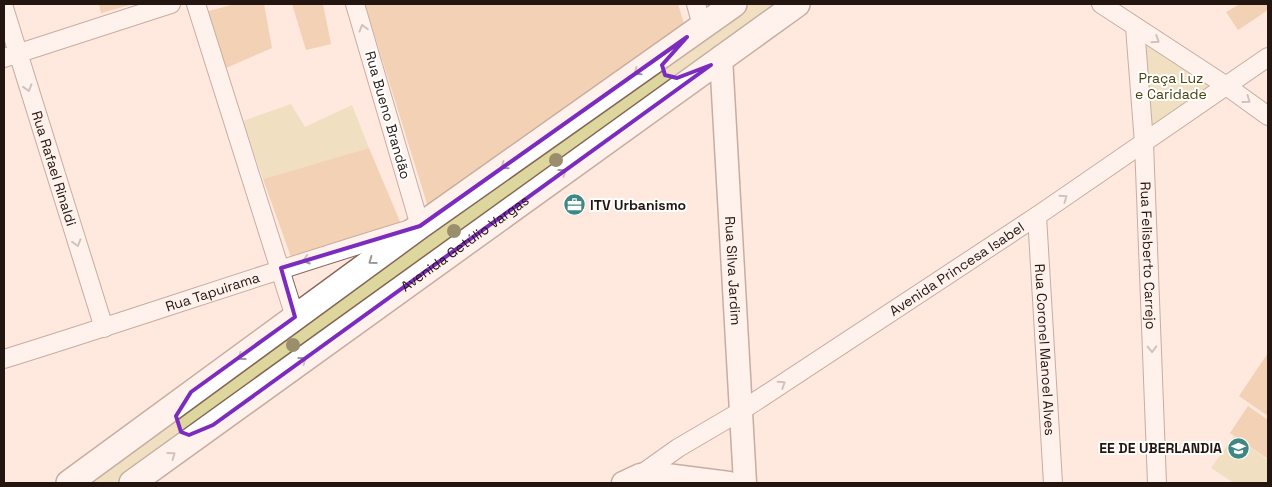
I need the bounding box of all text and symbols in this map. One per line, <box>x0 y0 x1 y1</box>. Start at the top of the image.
one-way arrow <box>358 25 368 33</box>
one-way arrow <box>1151 34 1160 43</box>
street label: Rua Bueno Brandão <box>361 49 415 181</box>
one-way arrow <box>634 67 643 75</box>
park label: Praça Luz e Caridade <box>1135 69 1207 103</box>
one-way arrow <box>23 84 33 92</box>
one-way arrow <box>1241 94 1251 103</box>
street label: Rua Rafael Rinaldi <box>28 109 81 228</box>
one-way arrow <box>501 161 510 169</box>
one-way arrow <box>557 169 567 178</box>
street label: Rua Felisberto Carrejo <box>1136 181 1160 330</box>
street label: Avenida Getúlio Vargas <box>397 191 532 296</box>
office icon: ITV Urbanismo <box>562 193 586 217</box>
one-way arrow <box>1058 195 1067 204</box>
place label: ITV Urbanismo <box>590 196 686 214</box>
street label: Rua Silva Jardim <box>721 216 745 326</box>
street label: Avenida Princesa Isabel <box>886 218 1028 320</box>
one-way arrow <box>72 239 82 247</box>
one-way arrow <box>303 255 311 265</box>
one-way arrow <box>368 255 378 264</box>
street label: Rua Coronel Manoel Alves <box>1031 263 1059 436</box>
street label: Rua Tapuirama <box>163 268 262 316</box>
one-way arrow <box>1147 346 1157 354</box>
one-way arrow <box>237 350 246 360</box>
one-way arrow <box>297 357 307 366</box>
one-way arrow <box>776 381 786 390</box>
school or university icon: EE DE UBERLANDIA <box>1226 436 1250 460</box>
place label: EE DE UBERLANDIA <box>1099 439 1222 457</box>
one-way arrow <box>166 452 176 461</box>

